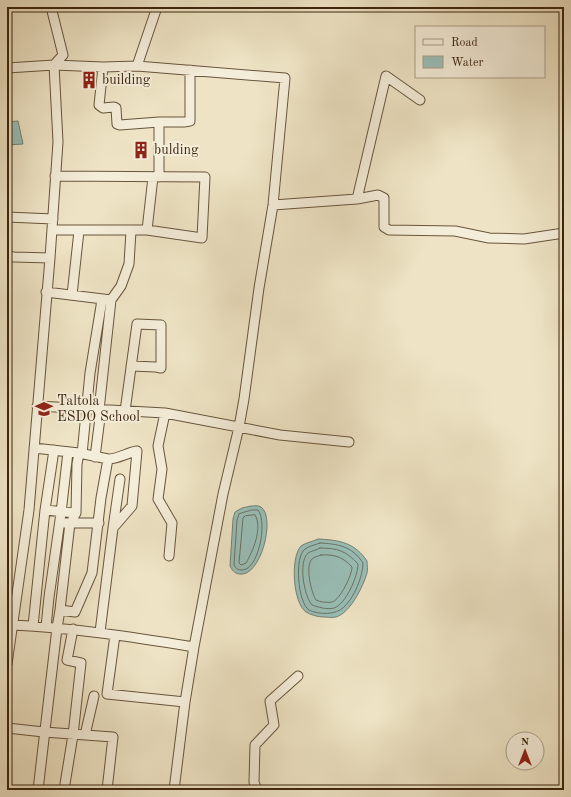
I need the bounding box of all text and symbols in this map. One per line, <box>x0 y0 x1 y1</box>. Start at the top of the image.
legend <box>415 26 545 78</box>
text: Road <box>451 37 478 49</box>
text: Water <box>451 57 484 69</box>
building icon: building <box>79 70 99 90</box>
place label: building <box>102 73 151 87</box>
building icon: bulding <box>131 140 151 160</box>
place label: bulding <box>154 143 199 157</box>
place label: Taltola ESDO School <box>57 394 140 424</box>
school or university icon: Taltola ESDO School <box>34 399 54 419</box>
north arrow <box>505 731 545 771</box>
text: N <box>521 737 530 748</box>

